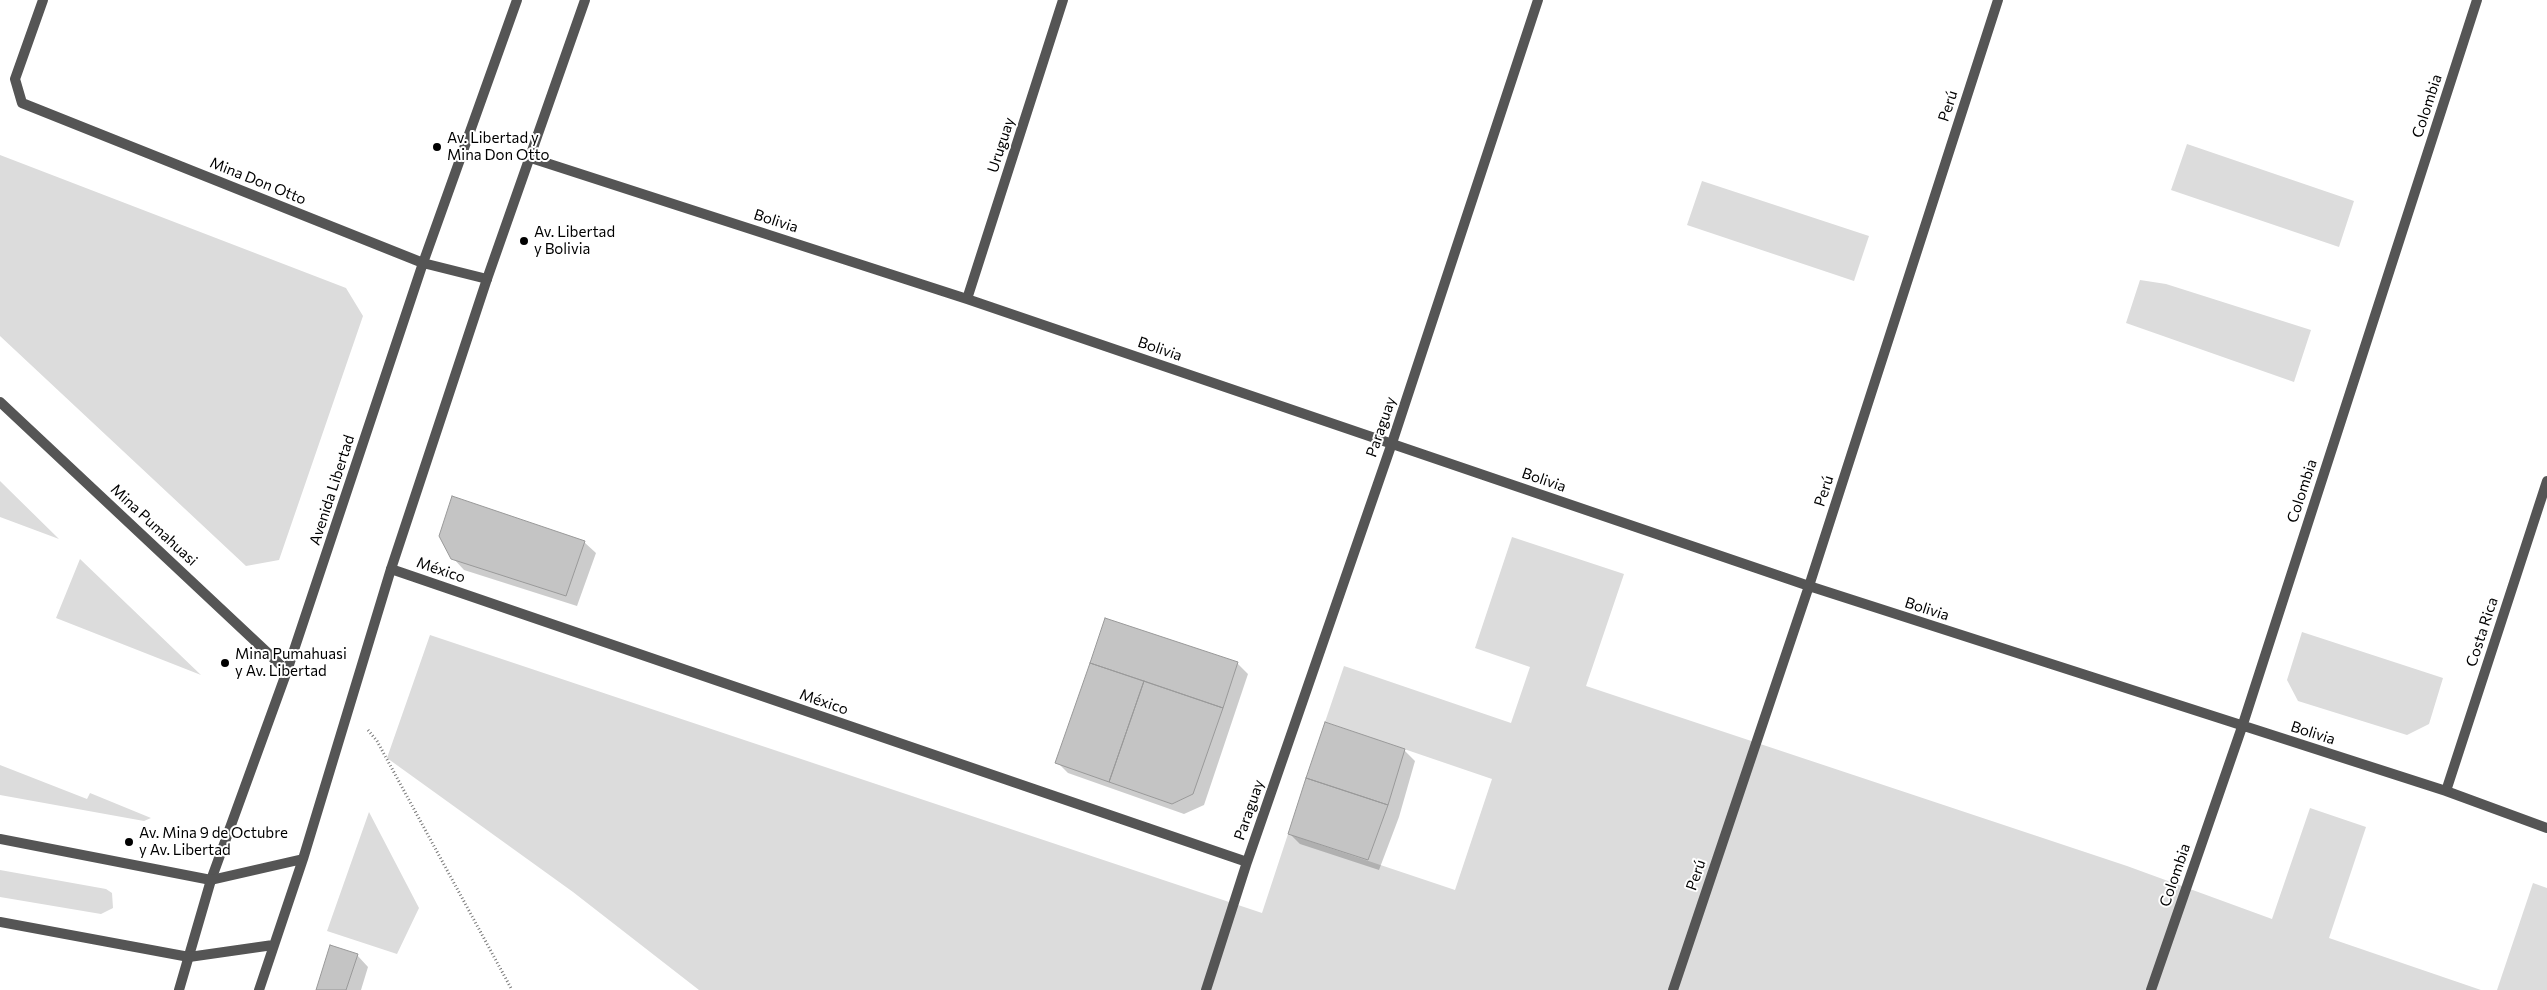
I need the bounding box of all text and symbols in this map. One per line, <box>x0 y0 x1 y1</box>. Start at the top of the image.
street label: Colombia <box>2408 72 2446 140</box>
street label: Perú <box>1935 88 1961 124</box>
street label: Uruguay <box>984 115 1018 175</box>
place label: Av. Libertad y Mina Don Otto <box>447 129 549 164</box>
marker: Av. Libertad y Mina Don Otto <box>431 141 443 153</box>
street label: Mina Don Otto <box>207 153 309 209</box>
street label: Bolivia <box>751 205 801 237</box>
place label: Av. Libertad y Bolivia <box>534 223 615 258</box>
marker: Av. Libertad y Bolivia <box>518 235 530 247</box>
street label: Bolivia <box>1135 333 1185 365</box>
street label: Paraguay <box>1362 394 1400 460</box>
street label: Avenida Libertad <box>306 433 358 547</box>
street label: Colombia <box>2283 457 2321 525</box>
street label: Bolivia <box>1519 464 1569 496</box>
street label: Perú <box>1811 473 1837 509</box>
street label: Mina Pumahuasi <box>107 480 201 570</box>
street label: México <box>414 553 468 587</box>
street label: Bolivia <box>1902 593 1952 625</box>
street label: Costa Rica <box>2462 595 2502 669</box>
place label: Mina Pumahuasi y Av. Libertad <box>235 645 347 680</box>
marker: Mina Pumahuasi y Av. Libertad <box>219 657 231 669</box>
street label: México <box>797 685 851 719</box>
street label: Bolivia <box>2288 717 2338 749</box>
street label: Paraguay <box>1230 777 1268 843</box>
place label: Av. Mina 9 de Octubre y Av. Libertad <box>139 824 288 859</box>
marker: Av. Mina 9 de Octubre y Av. Libertad <box>123 836 135 848</box>
street label: Colombia <box>2156 841 2194 909</box>
street label: Perú <box>1682 857 1710 893</box>

